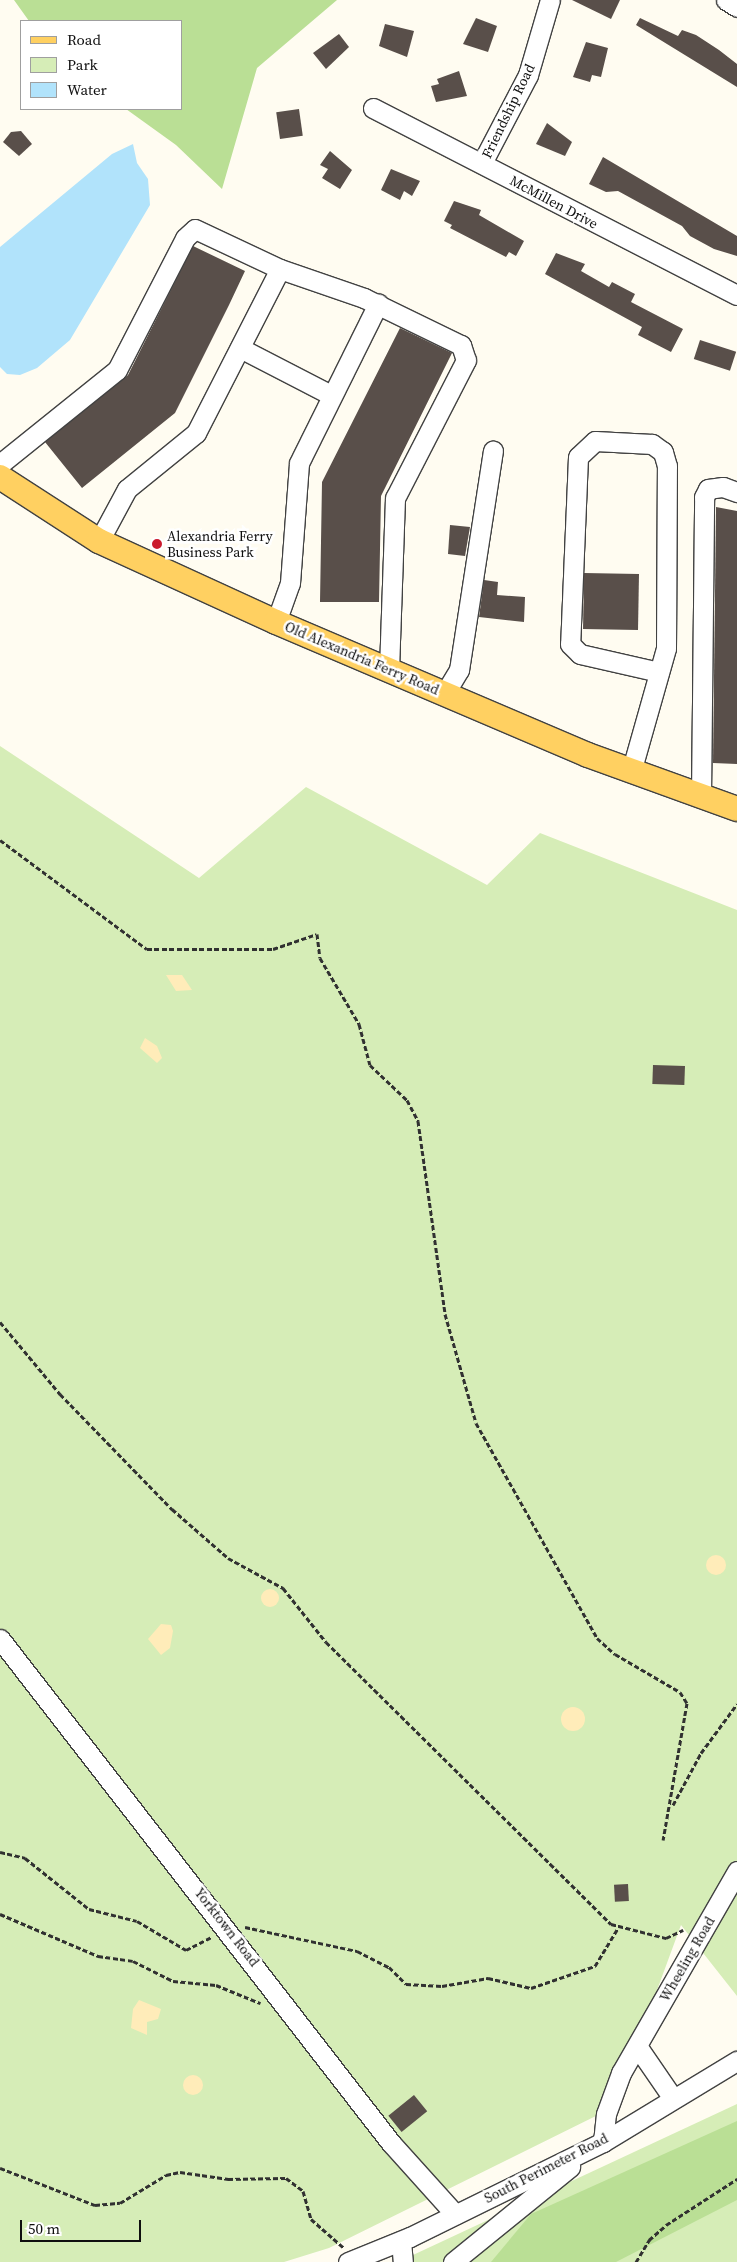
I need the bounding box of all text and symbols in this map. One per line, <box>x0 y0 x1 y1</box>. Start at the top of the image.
legend <box>20 20 182 110</box>
text: Road <box>67 29 101 50</box>
text: Park <box>67 54 98 75</box>
street label: Friendship Road <box>478 61 538 161</box>
text: Water <box>67 79 107 100</box>
street label: McMillen Drive <box>507 172 601 232</box>
place label: Alexandria Ferry Business Park <box>167 528 273 560</box>
marker: Alexandria Ferry Business Park <box>151 538 163 550</box>
street label: Old Alexandria Ferry Road <box>282 618 442 698</box>
street label: Yorktown Road <box>191 1884 263 1970</box>
street label: Wheeling Road <box>656 1914 718 2004</box>
street label: South Perimeter Road <box>481 2129 611 2207</box>
scale bar <box>22 2210 144 2242</box>
text: 50 m <box>28 2218 60 2239</box>

